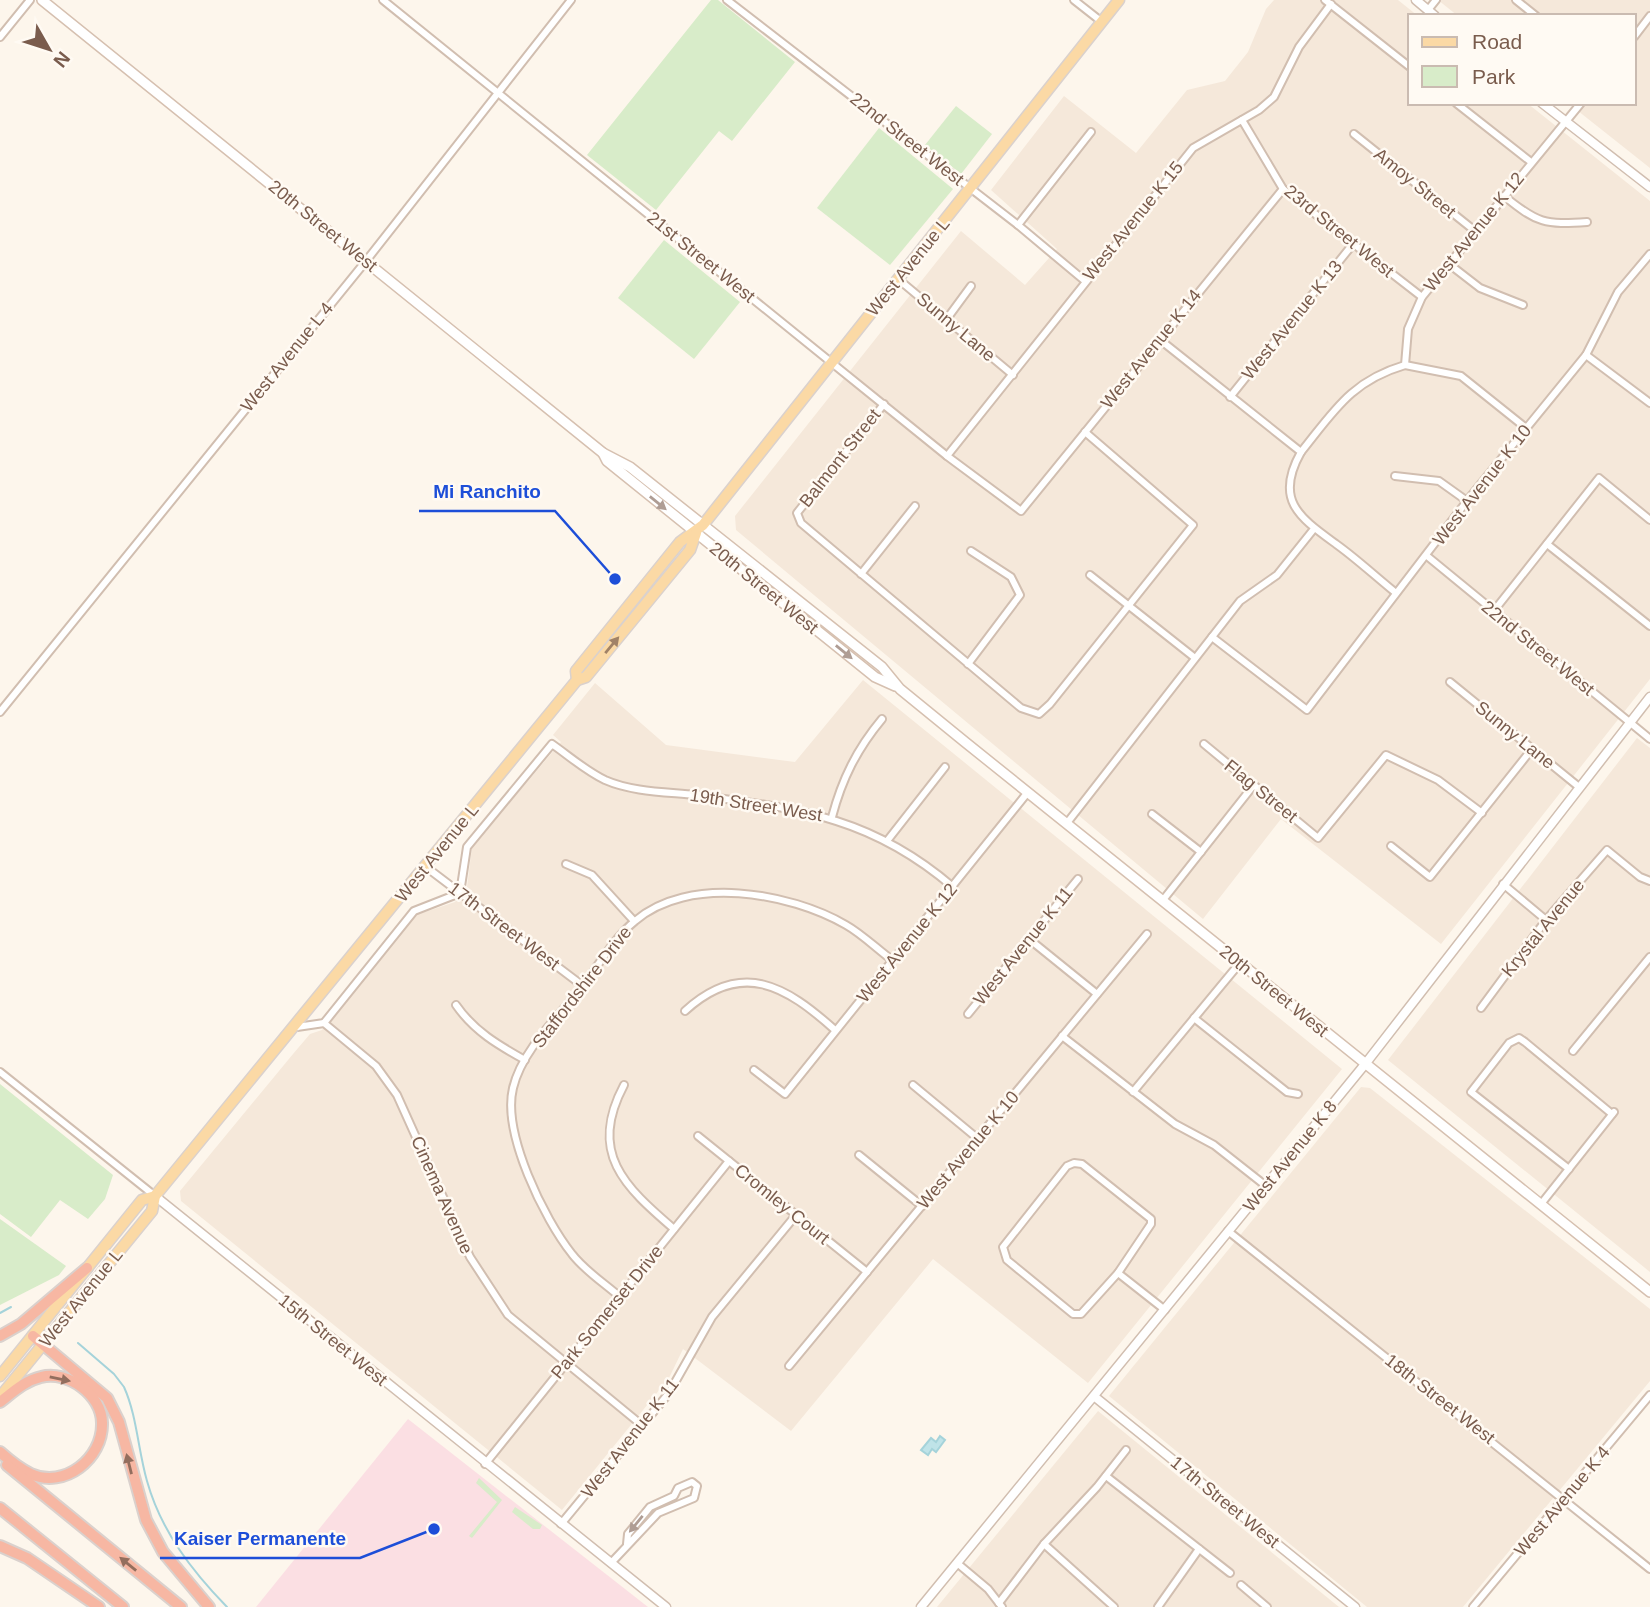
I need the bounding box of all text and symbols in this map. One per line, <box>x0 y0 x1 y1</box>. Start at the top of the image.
north arrow <box>14 14 84 84</box>
legend <box>1408 14 1636 105</box>
text: Road <box>1472 30 1522 53</box>
text: N <box>49 47 74 71</box>
text: Park <box>1472 65 1516 88</box>
street label: 22nd Street West <box>846 88 968 190</box>
street label: Amoy Street <box>1370 144 1460 222</box>
street label: West Avenue K 15 <box>1079 157 1187 285</box>
street label: West Avenue K 12 <box>1420 168 1528 296</box>
street label: 20th Street West <box>265 176 381 276</box>
street label: 23rd Street West <box>1280 181 1398 281</box>
street label: 21st Street West <box>643 207 759 307</box>
street label: West Avenue L <box>862 214 954 320</box>
street label: West Avenue K 13 <box>1238 256 1346 384</box>
street label: West Avenue K 14 <box>1097 285 1205 413</box>
street label: Sunny Lane <box>913 288 999 366</box>
street label: West Avenue L 4 <box>237 298 337 416</box>
street label: Balmont Street <box>795 405 885 511</box>
street label: West Avenue K 10 <box>1429 421 1535 549</box>
callout: Mi Ranchito <box>419 471 555 511</box>
text: Mi Ranchito <box>433 481 541 502</box>
one-way arrow <box>650 495 667 510</box>
street label: 20th Street West <box>706 538 822 638</box>
street label: 22nd Street West <box>1478 597 1598 699</box>
one-way arrow <box>604 636 619 653</box>
one-way arrow <box>835 644 853 659</box>
street label: Sunny Lane <box>1471 697 1559 773</box>
street label: Flag Street <box>1220 756 1302 826</box>
street label: 19th Street West <box>688 785 824 825</box>
street label: West Avenue L <box>391 800 483 906</box>
street label: Krystal Avenue <box>1498 875 1588 981</box>
street label: 17th Street West <box>445 878 563 974</box>
street label: West Avenue K 12 <box>853 879 961 1007</box>
street label: West Avenue K 11 <box>969 883 1077 1009</box>
street label: Staffordshire Drive <box>528 922 636 1052</box>
street label: 20th Street West <box>1216 941 1332 1041</box>
street label: West Avenue K 10 <box>913 1087 1023 1213</box>
street label: West Avenue K 8 <box>1239 1096 1341 1216</box>
street label: Cinema Avenue <box>407 1133 477 1257</box>
street label: Cromley Court <box>731 1160 833 1248</box>
street label: Park Somerset Drive <box>547 1241 667 1383</box>
street label: West Avenue L <box>35 1245 127 1351</box>
street label: 15th Street West <box>275 1290 391 1390</box>
street label: 18th Street West <box>1381 1350 1499 1448</box>
one-way arrow <box>49 1374 71 1385</box>
street label: West Avenue K 11 <box>577 1374 683 1502</box>
street label: West Avenue K 4 <box>1510 1442 1614 1560</box>
street label: 17th Street West <box>1167 1452 1283 1552</box>
one-way arrow <box>123 1453 134 1475</box>
one-way arrow <box>629 1515 644 1532</box>
callout: Kaiser Permanente <box>160 1518 360 1558</box>
text: Kaiser Permanente <box>174 1528 346 1549</box>
one-way arrow <box>120 1556 138 1571</box>

